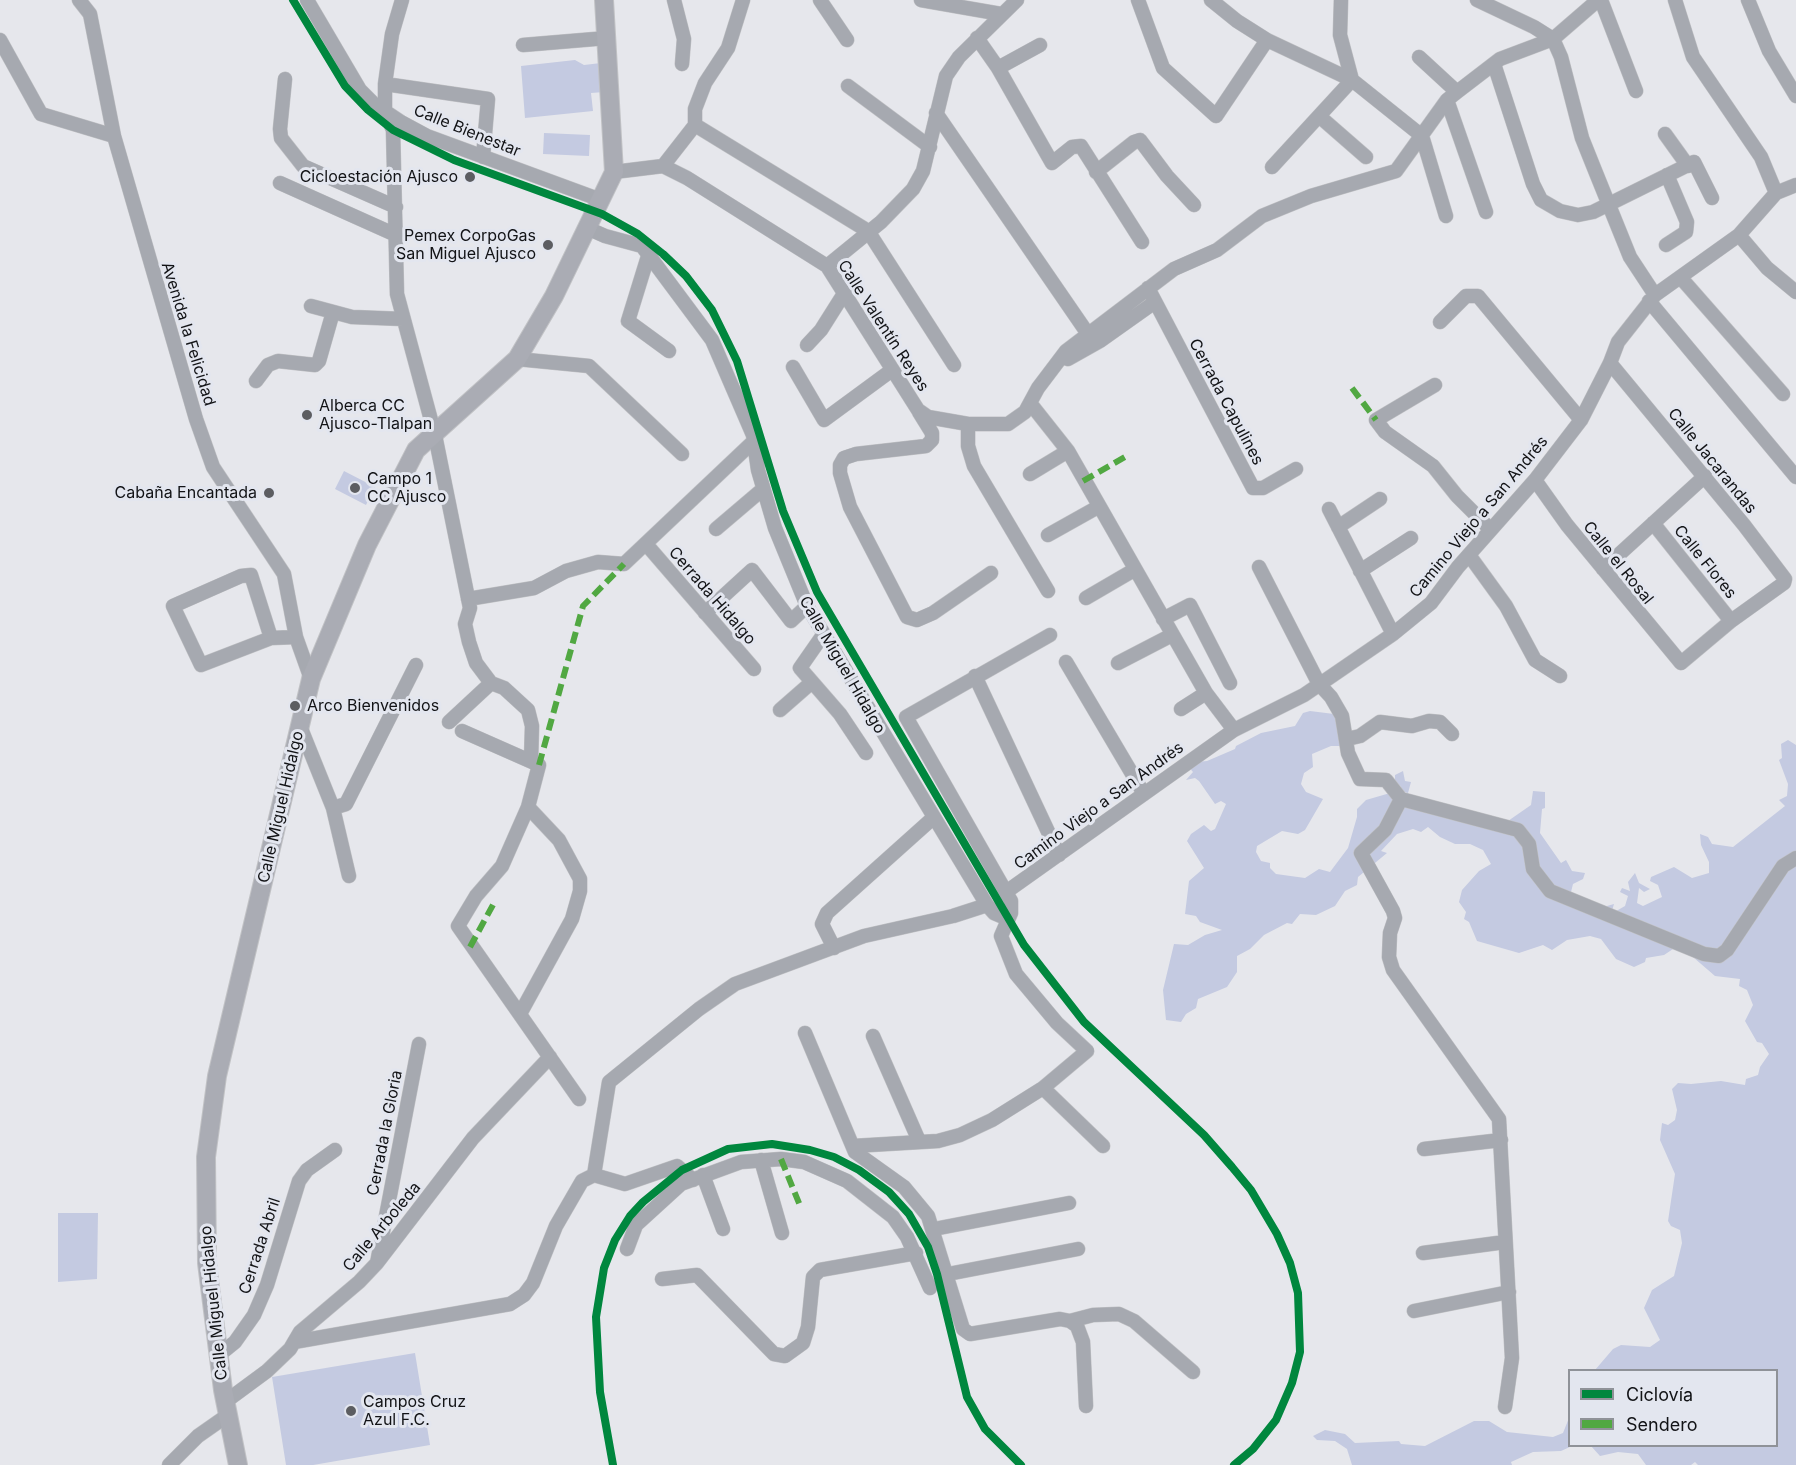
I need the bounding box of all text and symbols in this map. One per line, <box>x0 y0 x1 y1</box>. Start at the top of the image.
street label: Calle Bienestar <box>411 101 523 161</box>
place label: Cicloestación Ajusco <box>300 167 458 187</box>
marker: Cicloestación Ajusco <box>463 170 477 184</box>
place label: Pemex CorpoGas San Miguel Ajusco <box>396 226 536 264</box>
marker: Pemex CorpoGas San Miguel Ajusco <box>541 238 555 252</box>
street label: Calle Valentín Reyes <box>833 257 933 395</box>
street label: Avenida la Felicidad <box>157 260 219 408</box>
street label: Cerrada Capulines <box>1185 335 1267 469</box>
place label: Alberca CC Ajusco-Tlalpan <box>319 396 432 434</box>
street label: Calle Jacarandas <box>1664 404 1760 518</box>
marker: Alberca CC Ajusco-Tlalpan <box>300 408 314 422</box>
street label: Camino Viejo a San Andrés <box>1406 432 1552 602</box>
place label: Campo 1 CC Ajusco <box>367 469 446 507</box>
marker: Campo 1 CC Ajusco <box>348 481 362 495</box>
place label: Cabaña Encantada <box>115 483 257 503</box>
marker: Cabaña Encantada <box>262 486 276 500</box>
street label: Calle el Rosal <box>1579 518 1657 608</box>
street label: Calle Flores <box>1670 521 1740 603</box>
street label: Cerrada Hidalgo <box>664 543 760 649</box>
street label: Calle Miguel Hidalgo <box>795 593 889 737</box>
place label: Arco Bienvenidos <box>307 696 439 716</box>
marker: Arco Bienvenidos <box>288 699 302 713</box>
street label: Calle Miguel Hidalgo <box>254 729 308 885</box>
street label: Camino Viejo a San Andrés <box>1011 738 1187 874</box>
street label: Cerrada la Gloria <box>363 1069 407 1197</box>
street label: Calle Arboleda <box>339 1178 425 1276</box>
street label: Cerrada Abril <box>235 1195 285 1297</box>
street label: Calle Miguel Hidalgo <box>196 1225 232 1381</box>
legend <box>1568 1369 1778 1447</box>
text: Ciclovía <box>1626 1384 1693 1405</box>
place label: Campos Cruz Azul F.C. <box>363 1392 466 1430</box>
marker: Campos Cruz Azul F.C. <box>344 1404 358 1418</box>
text: Sendero <box>1626 1414 1697 1435</box>

